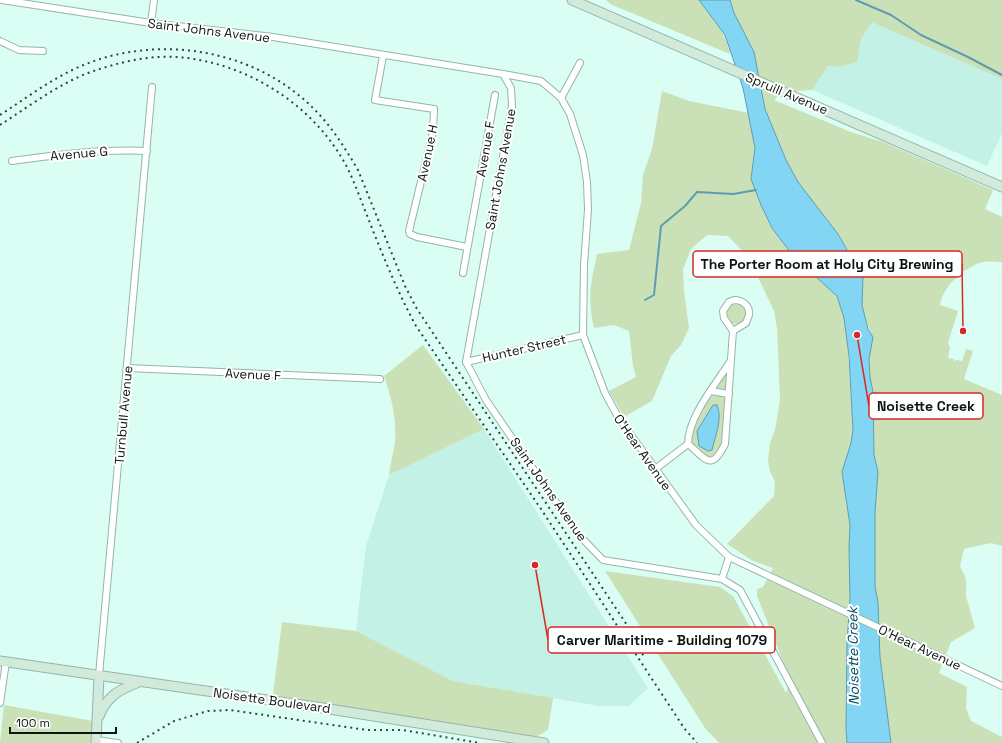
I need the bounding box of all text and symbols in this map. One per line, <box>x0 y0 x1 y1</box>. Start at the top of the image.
street label: Saint Johns Avenue <box>147 15 271 46</box>
street label: Spruill Avenue <box>743 68 831 118</box>
street label: Saint Johns Avenue <box>481 107 520 231</box>
street label: Avenue F <box>472 120 499 178</box>
street label: Avenue H <box>413 123 442 183</box>
street label: Avenue G <box>49 143 109 164</box>
callout: The Porter Room at Holy City Brewing <box>693 251 962 277</box>
text: The Porter Room at Holy City Brewing <box>700 255 954 273</box>
street label: Hunter Street <box>480 331 568 366</box>
street label: Turnbull Avenue <box>111 365 136 465</box>
street label: Avenue F <box>224 365 282 384</box>
callout: Noisette Creek <box>869 393 983 419</box>
text: Noisette Creek <box>877 397 975 415</box>
street label: O'Hear Avenue <box>610 411 675 494</box>
street label: Saint Johns Avenue <box>506 434 591 545</box>
water label: Noisette Creek <box>843 605 863 705</box>
street label: O'Hear Avenue <box>876 621 964 674</box>
callout: Carver Maritime - Building 1079 <box>548 627 775 653</box>
text: Carver Maritime - Building 1079 <box>557 631 767 649</box>
street label: Noisette Boulevard <box>212 684 332 717</box>
scale bar <box>10 709 116 735</box>
text: 100 m <box>16 715 50 731</box>

